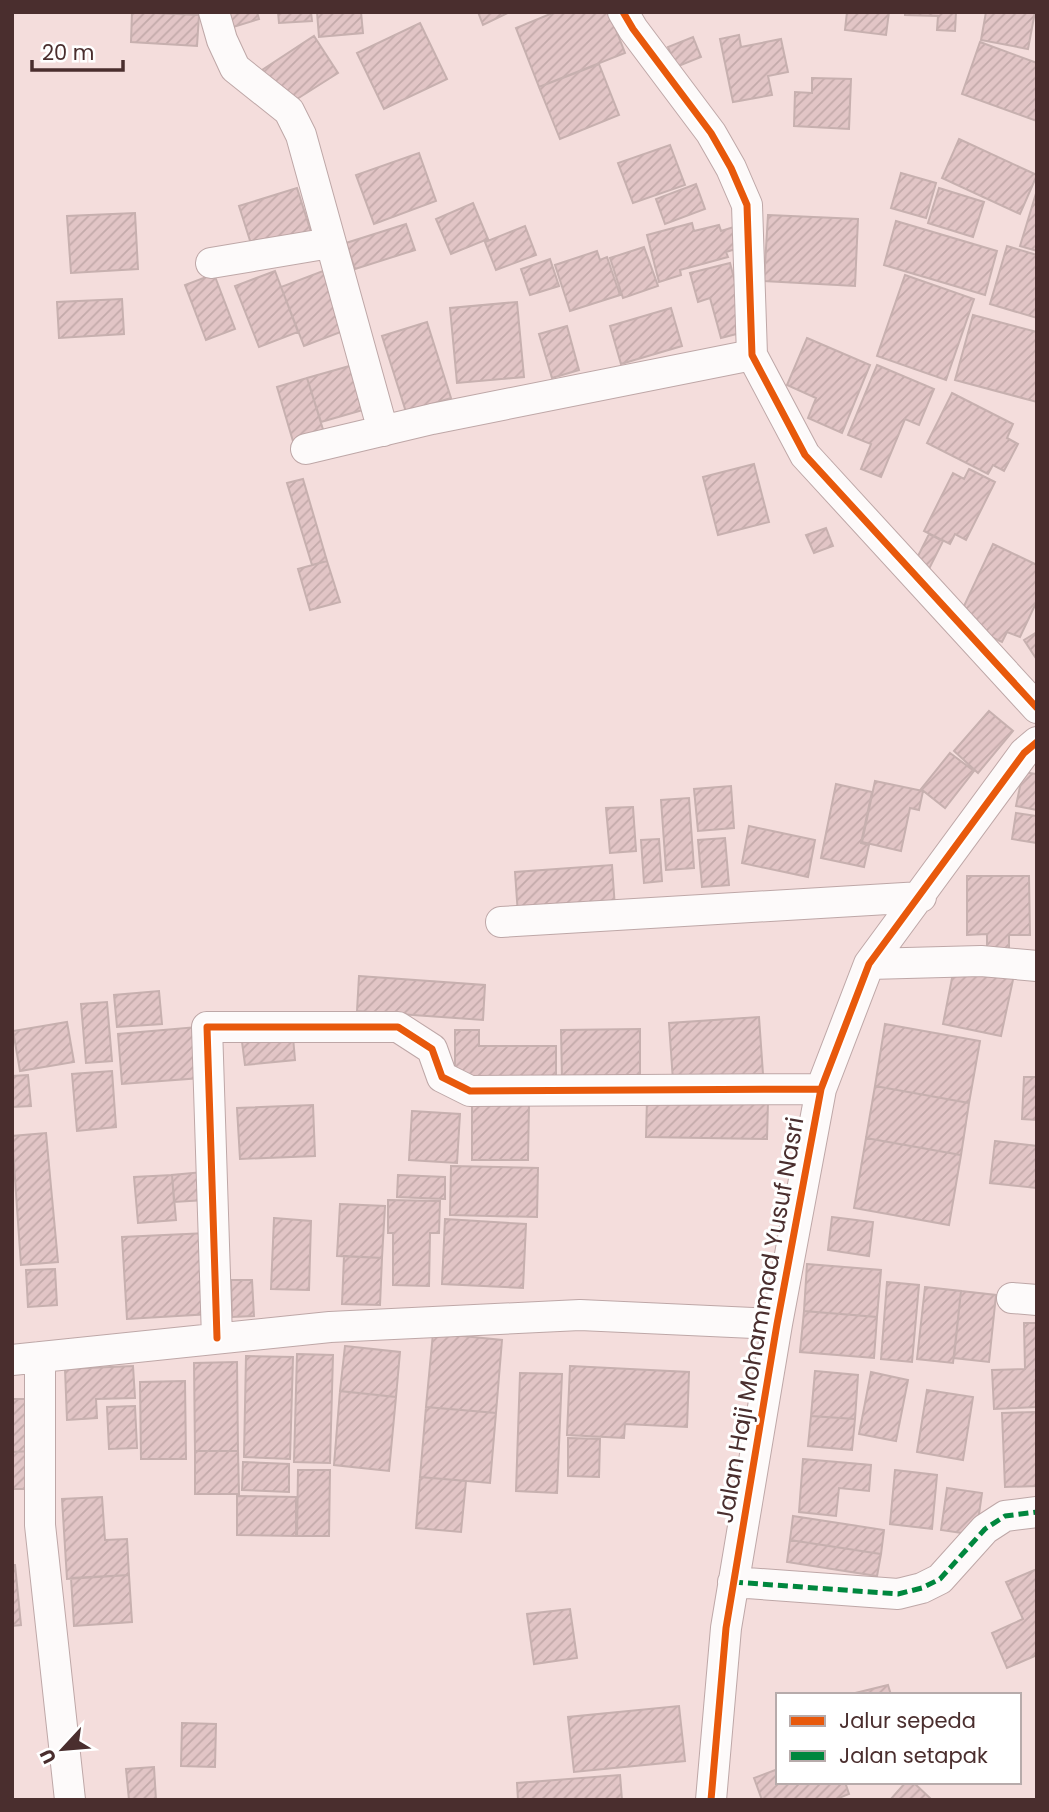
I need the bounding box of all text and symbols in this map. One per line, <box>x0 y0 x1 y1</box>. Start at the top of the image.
scale bar <box>32 28 122 72</box>
text: 20 m <box>42 38 95 67</box>
street label: Jalan Haji Mohammad Yusuf Nasri <box>707 1114 812 1526</box>
legend <box>776 1693 1021 1784</box>
text: Jalur sepeda <box>839 1706 976 1735</box>
north arrow <box>28 1714 98 1784</box>
text: Jalan setapak <box>839 1741 988 1770</box>
text: U <box>33 1744 63 1768</box>

